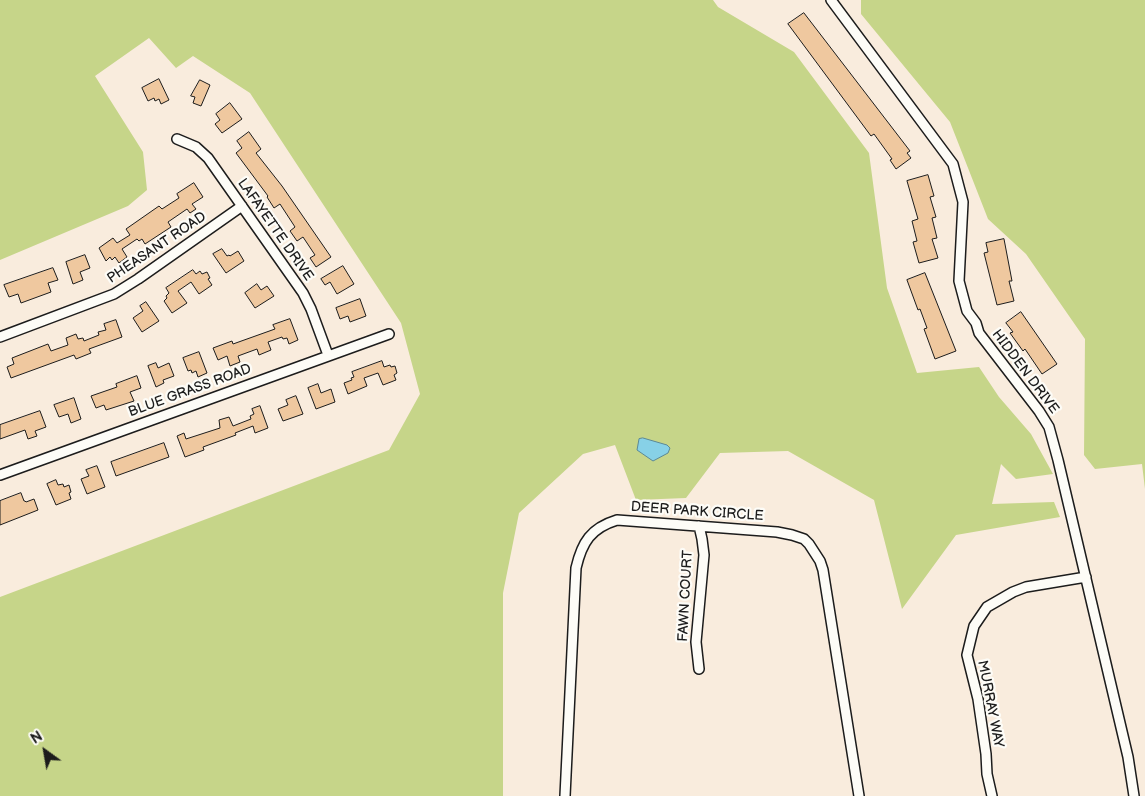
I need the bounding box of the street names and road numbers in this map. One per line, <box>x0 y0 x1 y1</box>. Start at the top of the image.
street label: LAFAYETTE DRIVE <box>233 176 317 284</box>
street label: PHEASANT ROAD <box>104 209 210 287</box>
street label: HIDDEN DRIVE <box>988 327 1062 417</box>
street label: BLUE GRASS ROAD <box>126 361 254 421</box>
street label: DEER PARK CIRCLE <box>630 499 764 525</box>
street label: FAWN COURT <box>675 550 697 642</box>
street label: MURRAY WAY <box>973 659 1007 749</box>

